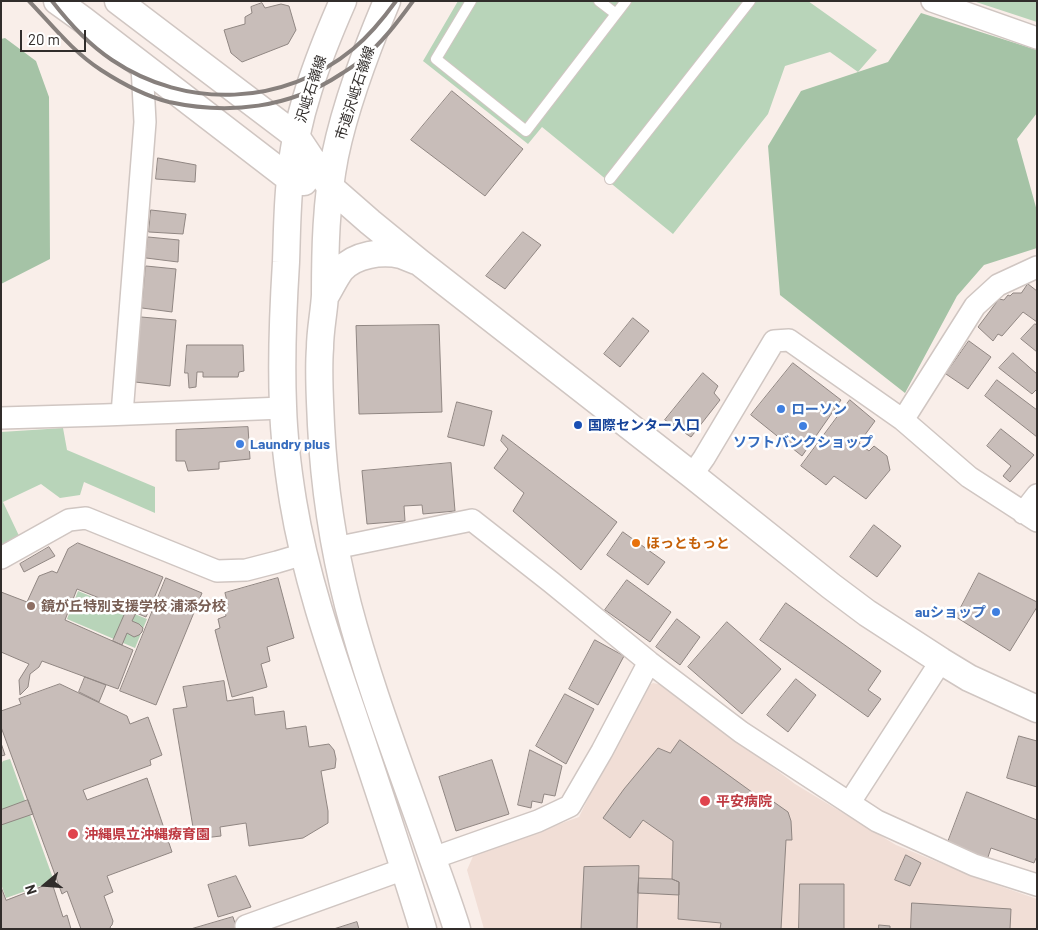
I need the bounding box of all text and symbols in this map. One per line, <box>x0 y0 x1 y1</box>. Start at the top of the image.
scale bar <box>22 20 89 52</box>
text: 20 m <box>28 30 60 48</box>
street label: 市道沢岻石嶺線 <box>332 44 378 142</box>
street label: 沢岻石嶺線 <box>292 53 330 125</box>
place label: ローソン <box>791 401 847 417</box>
marker: ローソン <box>775 403 787 415</box>
place label: 国際センター入口 <box>588 417 700 433</box>
marker: 国際センター入口 <box>572 419 584 431</box>
marker: ソフトバンクショップ <box>797 420 809 432</box>
place label: ソフトバンクショップ <box>733 434 873 450</box>
place label: Laundry plus <box>250 436 330 452</box>
marker: Laundry plus <box>234 438 246 450</box>
place label: ほっともっと <box>646 535 730 551</box>
marker: ほっともっと <box>630 537 642 549</box>
place label: 鏡が丘特別支援学校 浦添分校 <box>41 598 226 614</box>
marker: 鏡が丘特別支援学校 浦添分校 <box>25 600 37 612</box>
place label: auショップ <box>915 604 986 620</box>
marker: auショップ <box>990 606 1002 618</box>
place label: 平安病院 <box>716 793 772 809</box>
marker: 平安病院 <box>698 794 712 808</box>
place label: 沖縄県立沖縄療育園 <box>84 826 210 842</box>
marker: 沖縄県立沖縄療育園 <box>66 827 80 841</box>
north arrow <box>20 860 70 910</box>
text: N <box>21 883 40 897</box>

